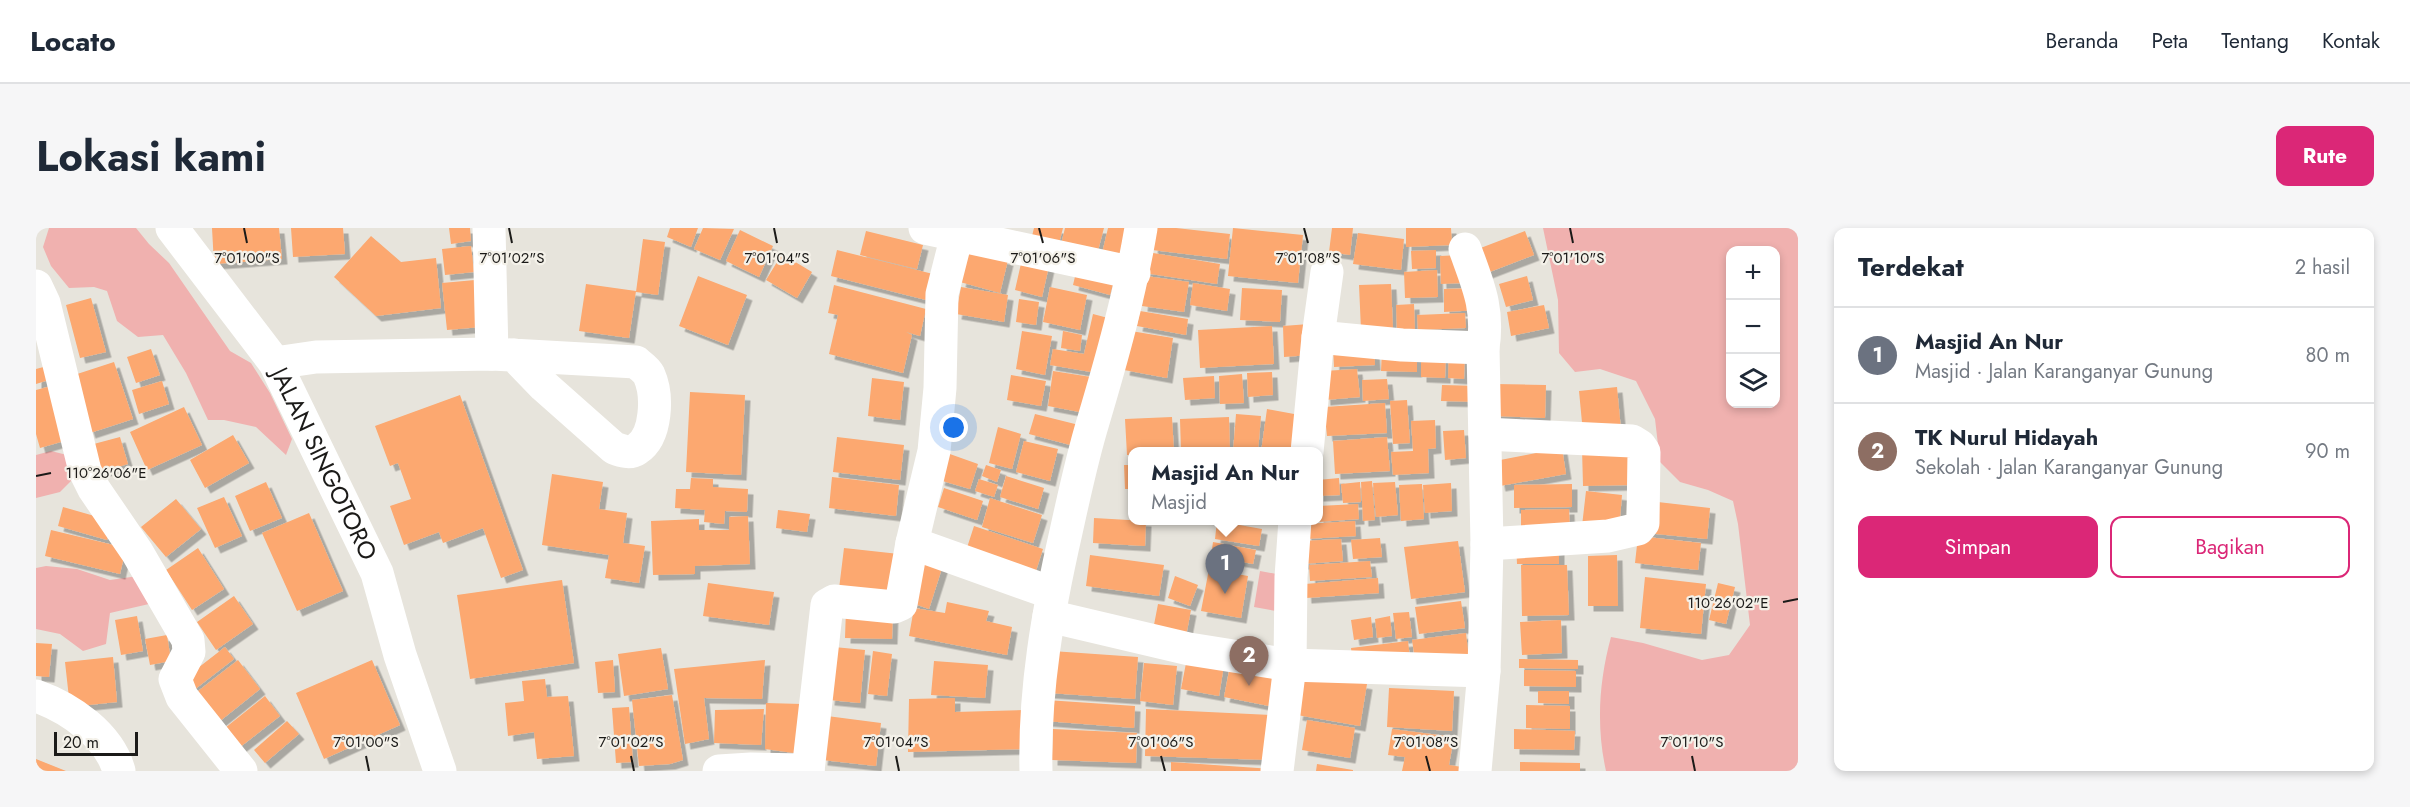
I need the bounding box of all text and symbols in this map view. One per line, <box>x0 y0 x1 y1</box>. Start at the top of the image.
text: Locato <box>30 21 116 62</box>
text: Beranda <box>2045 26 2118 56</box>
text: Peta <box>2151 26 2188 56</box>
text: Tentang <box>2221 26 2289 56</box>
text: Kontak <box>2322 26 2380 56</box>
text: Lokasi kami <box>36 126 266 187</box>
button: Rute <box>2276 126 2374 186</box>
map controls <box>1726 246 1780 408</box>
button: + <box>1726 246 1780 300</box>
text: 7°01'00"S <box>214 247 280 269</box>
text: 7°01'02"S <box>480 247 544 269</box>
text: 7°01'04"S <box>744 247 810 269</box>
text: 7°01'06"S <box>1011 247 1075 269</box>
text: 7°01'08"S <box>1276 247 1340 269</box>
text: 7°01'10"S <box>1541 247 1605 269</box>
text: Terdekat <box>1858 248 1964 286</box>
text: 2 hasil <box>2295 253 2350 282</box>
button: − <box>1726 300 1780 354</box>
text: Masjid An Nur <box>1915 325 2063 357</box>
text: 1 <box>1872 341 1883 370</box>
text: 80 m <box>2305 341 2350 370</box>
button: layers <box>1726 354 1780 408</box>
text: Masjid · Jalan Karanganyar Gunung <box>1915 357 2213 386</box>
street label: JALAN SINGOTORO <box>261 359 386 566</box>
your location <box>939 413 968 442</box>
text: TK Nurul Hidayah <box>1915 421 2098 453</box>
text: 2 <box>1871 437 1884 466</box>
text: 90 m <box>2305 437 2350 466</box>
popup <box>1128 447 1323 525</box>
text: Sekolah · Jalan Karanganyar Gunung <box>1915 453 2223 482</box>
text: Masjid An Nur <box>1151 456 1300 488</box>
text: 110°26'06"E <box>66 462 147 484</box>
text: Masjid <box>1151 488 1207 517</box>
button: Simpan <box>1858 516 2098 578</box>
button: Bagikan <box>2110 516 2350 578</box>
pin: 1 <box>1206 544 1244 594</box>
text: 110°26'02"E <box>1688 592 1768 614</box>
pin: 2 <box>1230 636 1268 686</box>
scale bar <box>54 729 138 756</box>
text: 20 m <box>63 731 99 754</box>
text: 7°01'00"S <box>333 731 399 753</box>
text: 7°01'02"S <box>599 731 663 753</box>
text: 7°01'04"S <box>863 731 929 753</box>
text: 7°01'06"S <box>1129 731 1193 753</box>
text: 7°01'08"S <box>1394 731 1458 753</box>
text: 7°01'10"S <box>1660 731 1724 753</box>

